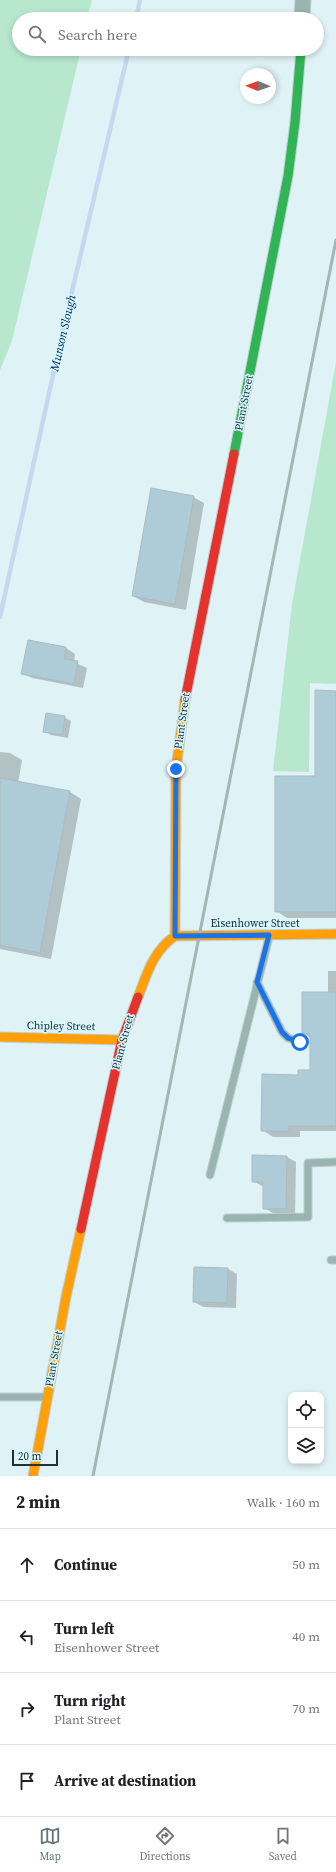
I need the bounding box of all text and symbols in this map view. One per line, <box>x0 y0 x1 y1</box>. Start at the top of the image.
search box <box>12 12 324 56</box>
icon: search <box>26 23 48 45</box>
text: Search here <box>58 24 137 45</box>
north arrow <box>240 68 276 104</box>
water label: Munson Slough <box>46 293 80 374</box>
street label: Plant Street <box>231 373 257 432</box>
street label: Plant Street <box>171 692 193 750</box>
route end <box>167 760 185 778</box>
street label: Eisenhower Street <box>210 916 300 931</box>
street label: Plant Street <box>108 1012 138 1071</box>
street label: Chipley Street <box>27 1018 96 1034</box>
route start <box>291 1033 309 1051</box>
street label: Plant Street <box>42 1330 66 1388</box>
map controls <box>288 1392 324 1464</box>
button: locate <box>288 1392 324 1428</box>
button: layers <box>288 1428 324 1464</box>
scale bar <box>12 1448 58 1467</box>
text: 20 m <box>18 1449 41 1464</box>
text: 2 min <box>16 1490 60 1514</box>
text: Walk · 160 m <box>247 1494 320 1511</box>
icon: ahead <box>16 1554 38 1576</box>
text: Continue <box>54 1554 117 1575</box>
text: 50 m <box>292 1556 320 1573</box>
text: Turn left <box>54 1618 114 1639</box>
icon: left <box>16 1626 38 1648</box>
text: 40 m <box>292 1628 320 1645</box>
text: Eisenhower Street <box>54 1639 159 1656</box>
text: Turn right <box>54 1690 126 1711</box>
icon: right <box>16 1698 38 1720</box>
text: 70 m <box>292 1700 320 1717</box>
text: Plant Street <box>54 1711 121 1728</box>
icon: arrive <box>16 1770 38 1792</box>
text: Arrive at destination <box>54 1770 196 1791</box>
tab: Map <box>39 1825 61 1864</box>
tab: Directions <box>139 1825 190 1864</box>
tab: Saved <box>269 1825 297 1864</box>

